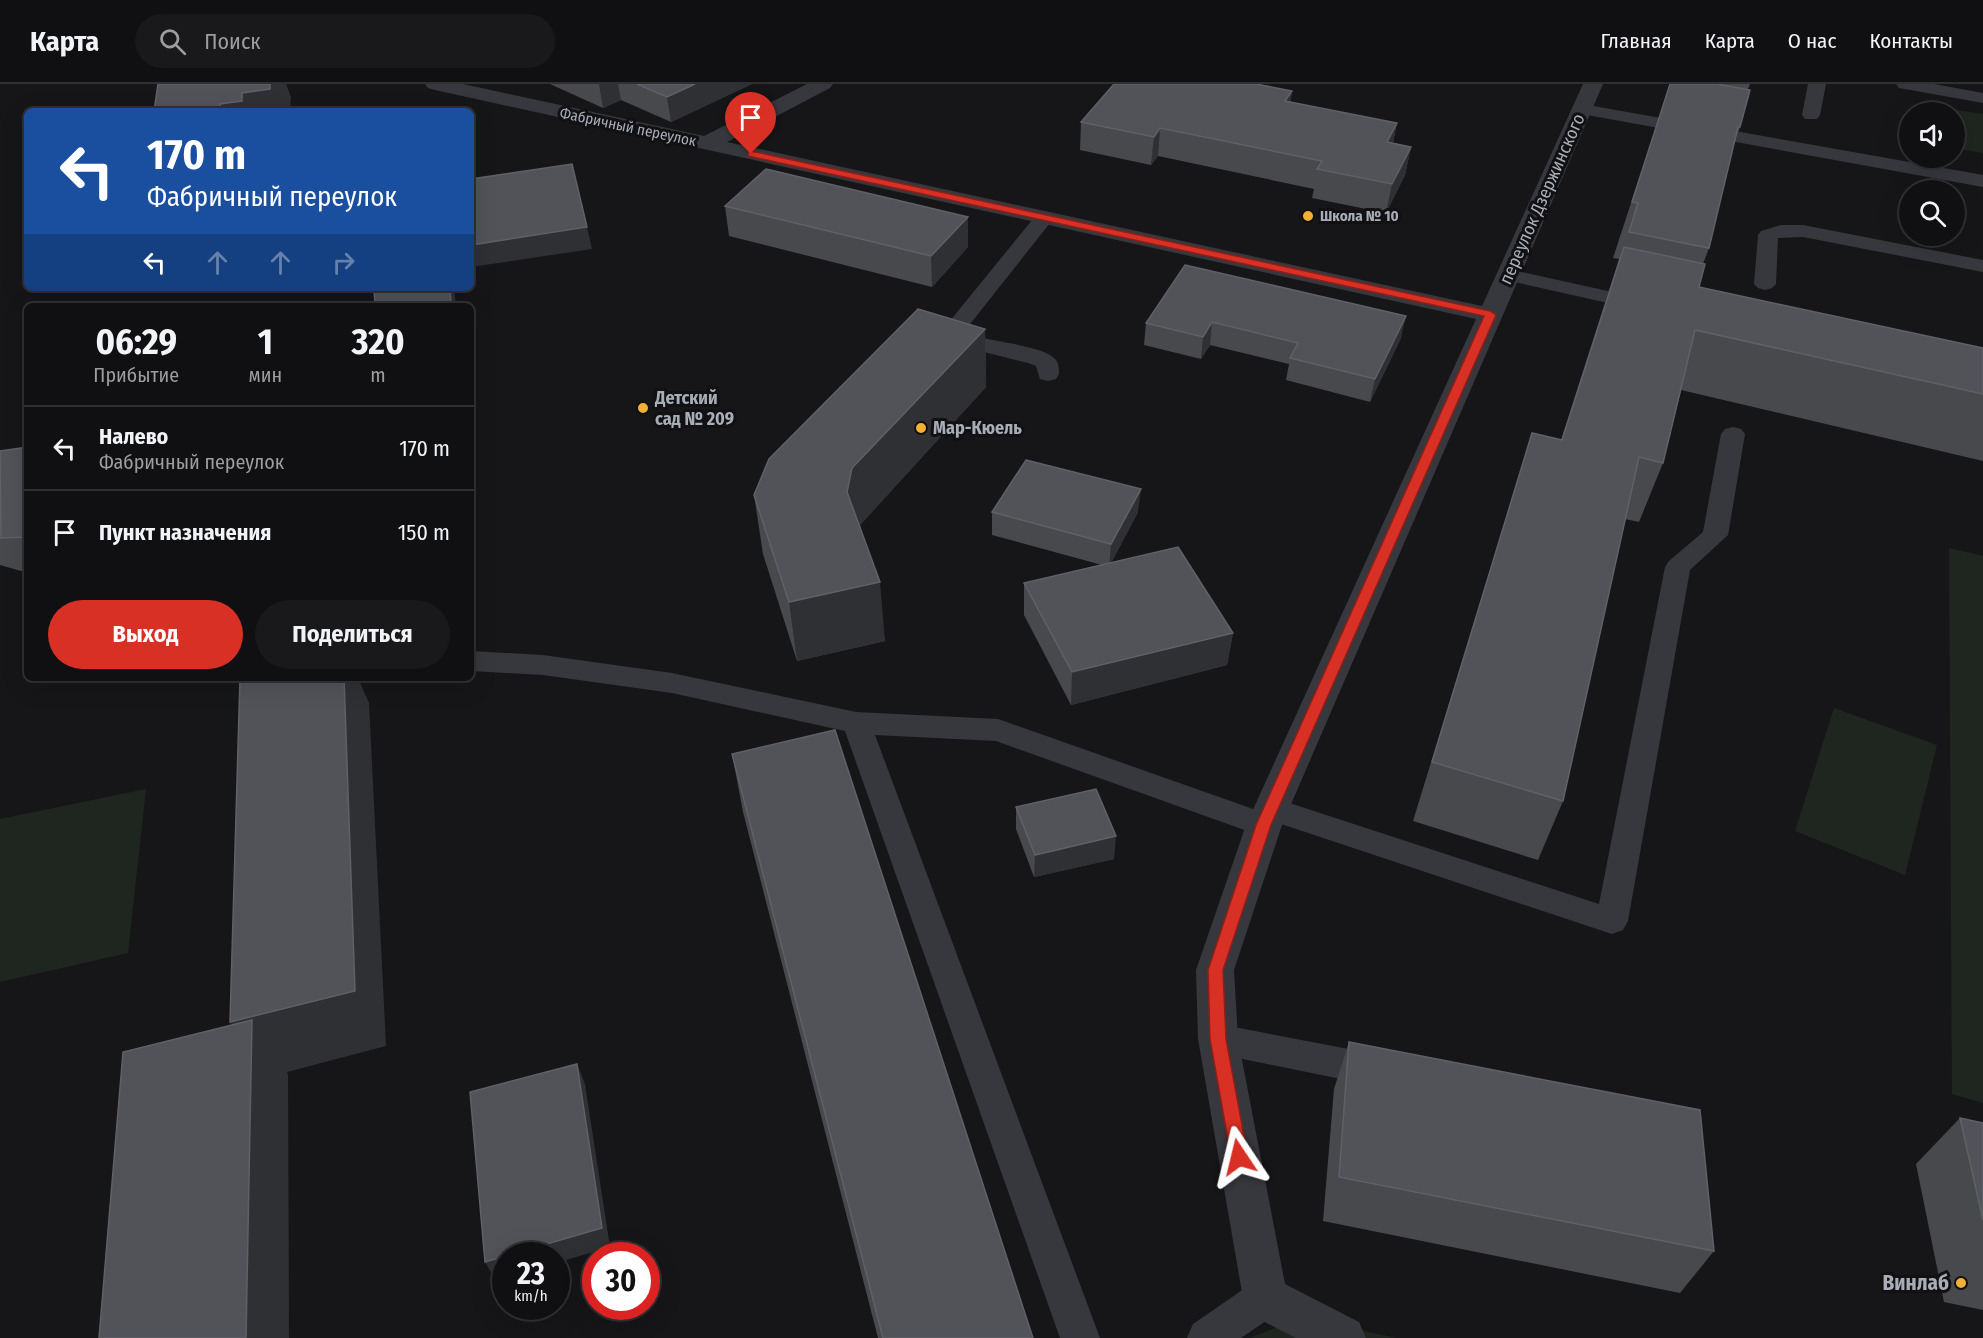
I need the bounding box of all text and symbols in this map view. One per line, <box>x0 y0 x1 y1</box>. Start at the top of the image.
search box <box>135 14 555 68</box>
text: Карта <box>30 25 99 58</box>
icon: search <box>156 25 189 58</box>
text: Поиск <box>204 28 261 55</box>
text: Главная <box>1601 28 1672 54</box>
text: Карта <box>1705 28 1755 54</box>
text: О нас <box>1788 28 1836 54</box>
text: Контакты <box>1869 28 1953 54</box>
pin <box>725 92 776 154</box>
icon: arrive <box>734 101 767 134</box>
map controls <box>1899 102 1965 246</box>
button: sound <box>1899 102 1965 168</box>
street label: Фабричный переулок <box>558 104 698 150</box>
street label: переулок Дзержинского <box>1494 110 1590 288</box>
text: 170 m <box>147 130 246 180</box>
icon: left <box>48 132 126 210</box>
button: search <box>1899 180 1965 246</box>
text: Фабричный переулок <box>147 181 397 213</box>
place label: Школа № 10 <box>1320 207 1399 225</box>
marker: Школа № 10 <box>1301 209 1315 223</box>
icon: left <box>138 246 171 279</box>
icon: ahead <box>201 246 234 279</box>
icon: ahead <box>264 246 297 279</box>
icon: right <box>327 246 360 279</box>
text: 06:29 <box>95 320 177 364</box>
text: 1 <box>258 320 273 364</box>
text: 320 <box>352 320 405 364</box>
text: Прибытие <box>93 363 179 387</box>
text: мин <box>249 363 282 387</box>
text: m <box>370 363 386 387</box>
place label: Детский сад № 209 <box>654 387 734 430</box>
marker: Детский сад № 209 <box>636 401 650 415</box>
place label: Мар-Кюель <box>933 417 1022 439</box>
marker: Мар-Кюель <box>914 421 928 435</box>
text: Налево <box>99 423 168 450</box>
icon: left <box>48 432 81 465</box>
text: 170 m <box>399 435 450 462</box>
text: Фабричный переулок <box>99 450 284 474</box>
icon: arrive <box>48 516 81 549</box>
text: Пункт назначения <box>99 519 271 546</box>
text: 150 m <box>398 519 450 546</box>
button: Выход <box>48 600 243 669</box>
button: Поделиться <box>255 600 450 669</box>
position arrow <box>1207 1125 1271 1189</box>
speed limit sign: 30 <box>582 1242 660 1320</box>
text: 23 <box>517 1256 545 1292</box>
place label: Винлаб <box>1883 1270 1949 1296</box>
marker: Винлаб <box>1954 1276 1968 1290</box>
text: km/h <box>514 1287 548 1305</box>

